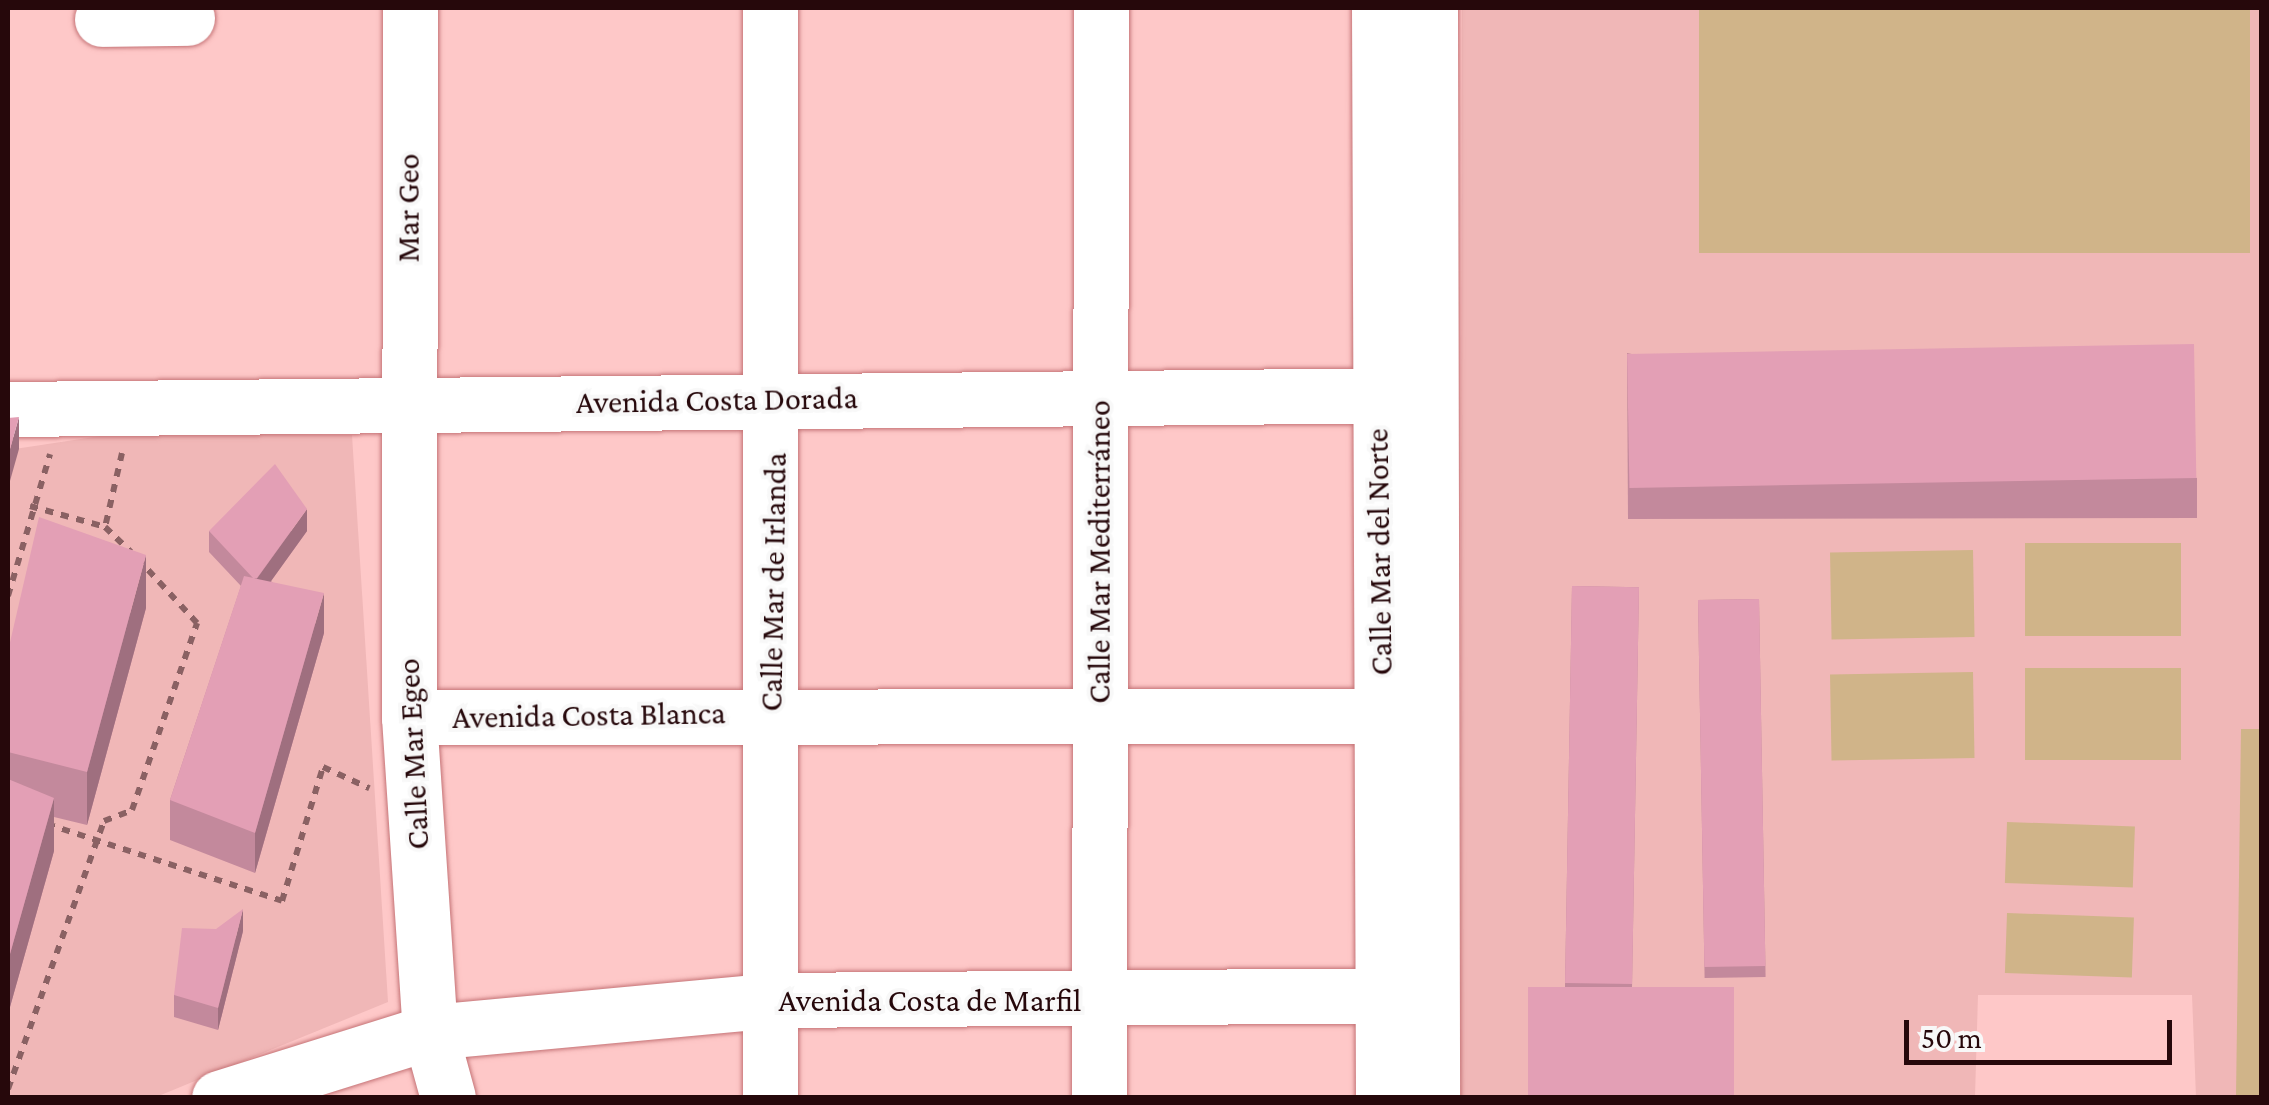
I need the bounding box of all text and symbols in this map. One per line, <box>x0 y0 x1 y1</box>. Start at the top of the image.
street label: Mar Geo <box>389 154 427 262</box>
street label: Avenida Costa Dorada <box>576 378 858 422</box>
street label: Calle Mar Mediterráneo <box>1080 400 1118 704</box>
street label: Calle Mar del Norte <box>1358 428 1400 676</box>
street label: Calle Mar de Irlanda <box>752 452 794 712</box>
street label: Calle Mar Egeo <box>389 657 437 851</box>
street label: Avenida Costa Blanca <box>452 693 726 737</box>
street label: Avenida Costa de Marfil <box>779 981 1081 1019</box>
scale bar <box>1909 1000 2176 1062</box>
text: 50 m <box>1921 1021 1982 1054</box>

